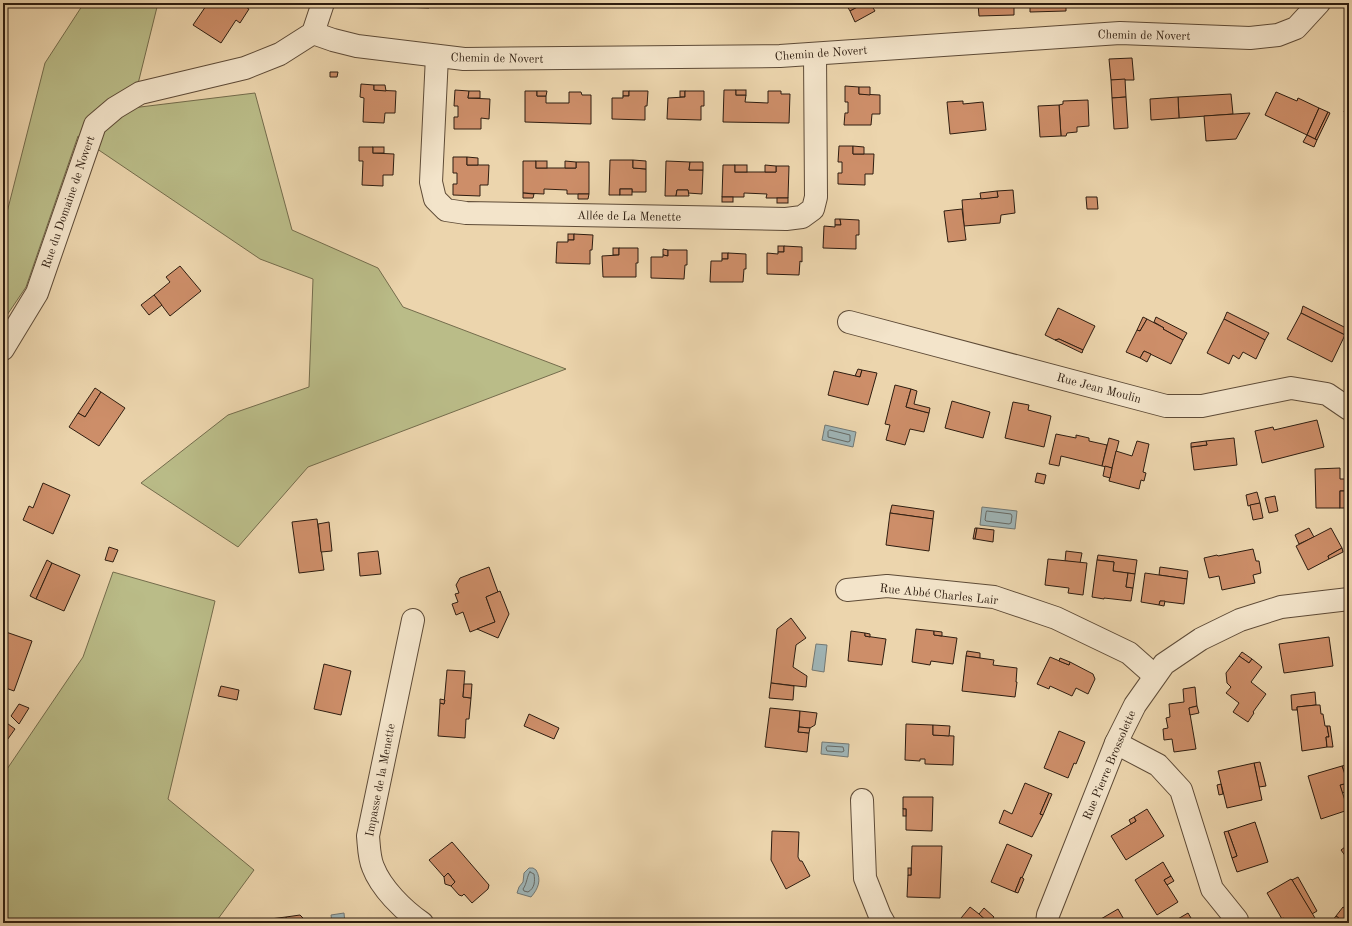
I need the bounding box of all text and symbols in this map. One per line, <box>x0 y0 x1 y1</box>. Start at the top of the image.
street label: Chemin de Novert <box>1097 29 1191 43</box>
street label: Chemin de Novert <box>774 45 868 63</box>
street label: Chemin de Novert <box>450 52 544 66</box>
street label: Rue du Domaine de Novert <box>41 134 97 270</box>
street label: Allée de La Menette <box>577 210 682 224</box>
street label: Rue Jean Moulin <box>1055 372 1143 406</box>
street label: Rue Abbé Charles Lair <box>879 583 999 607</box>
street label: Rue Pierre Brossolette <box>1081 708 1139 822</box>
street label: Impasse de la Menette <box>364 722 398 838</box>

